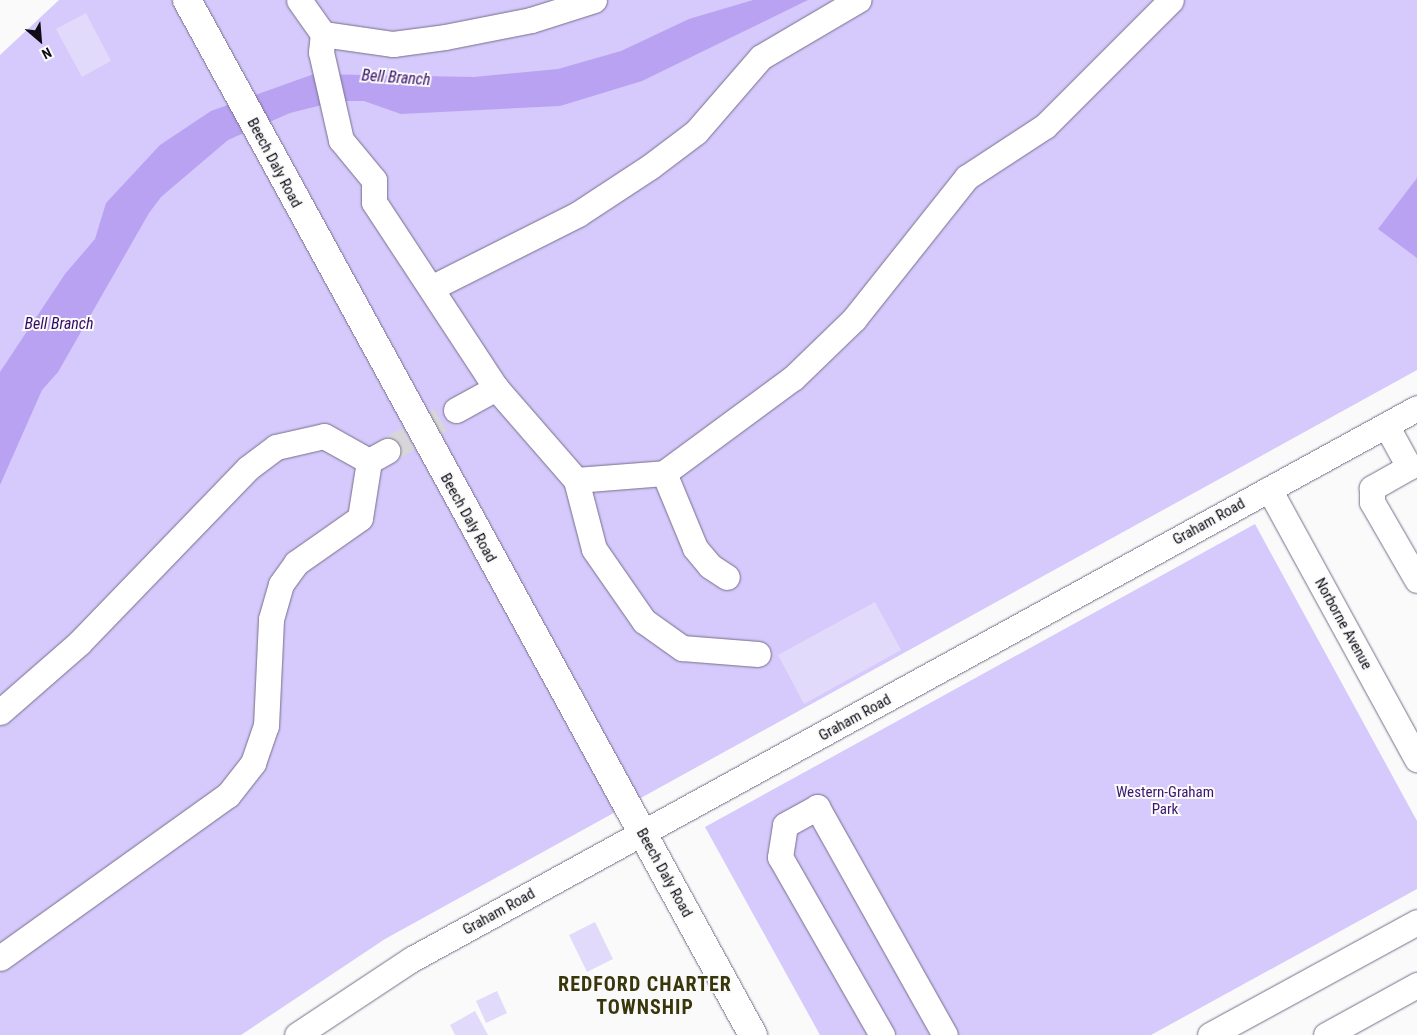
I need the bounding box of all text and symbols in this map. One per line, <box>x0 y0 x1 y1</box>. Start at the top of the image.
north arrow <box>15 15 65 65</box>
text: N <box>39 44 54 62</box>
water label: Bell Branch <box>361 66 431 90</box>
street label: Beech Daly Road <box>243 115 305 211</box>
water label: Bell Branch <box>24 314 94 334</box>
street label: Beech Daly Road <box>436 470 500 566</box>
street label: Graham Road <box>1170 495 1248 549</box>
street label: Norborne Avenue <box>1310 575 1376 673</box>
street label: Graham Road <box>816 691 894 745</box>
park label: Western-Graham Park <box>1116 783 1214 818</box>
street label: Beech Daly Road <box>632 825 696 921</box>
street label: Graham Road <box>460 885 538 939</box>
district label: REDFORD CHARTER TOWNSHIP <box>556 972 734 1019</box>

